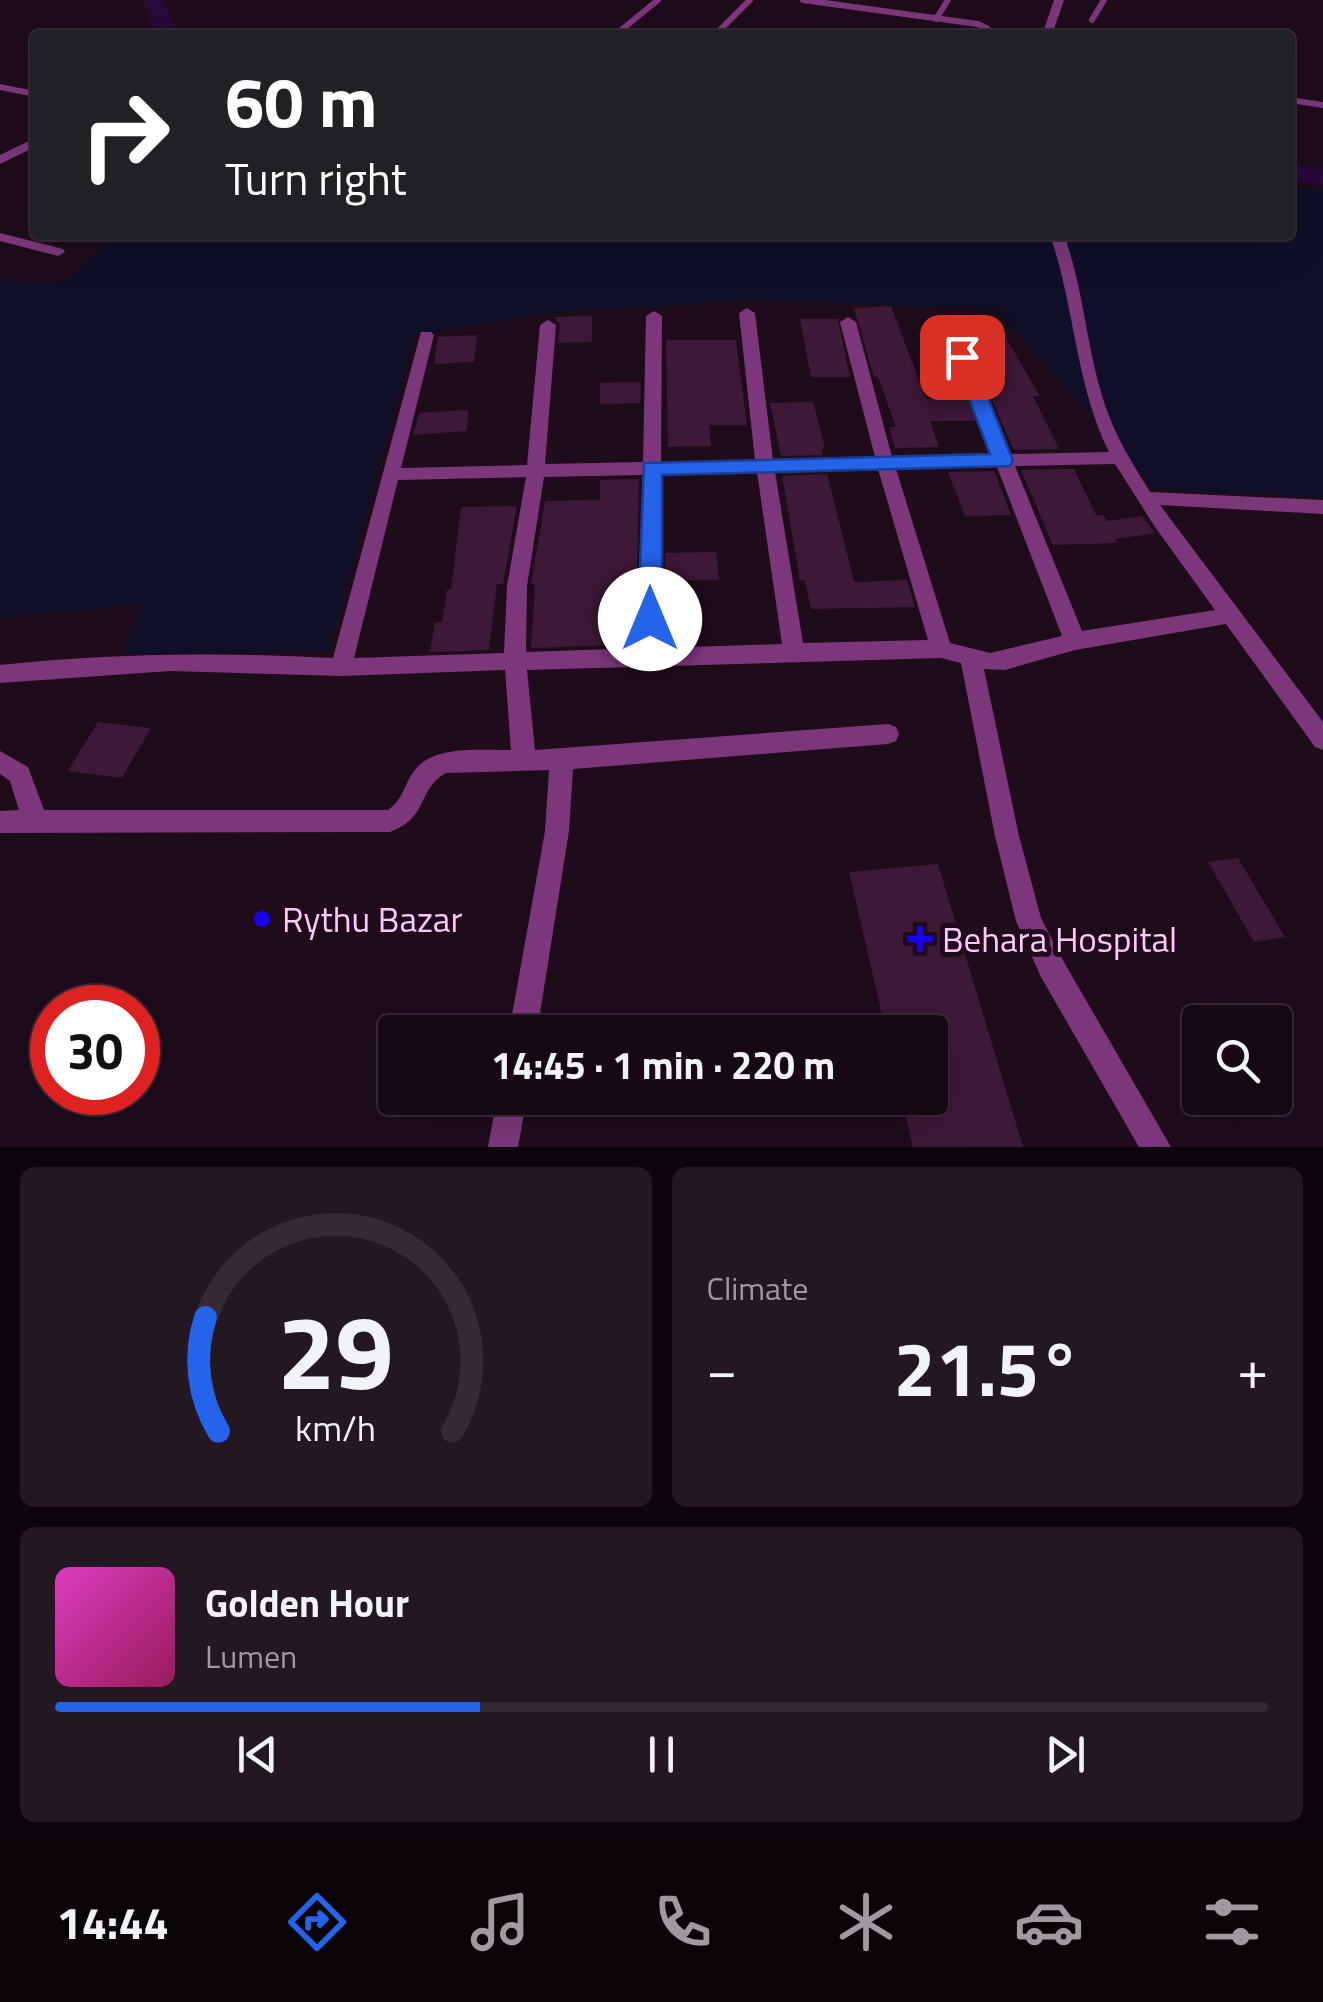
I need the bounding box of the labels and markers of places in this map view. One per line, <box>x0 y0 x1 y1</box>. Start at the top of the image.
pin <box>920 315 1005 400</box>
place label: Rythu Bazar <box>282 892 463 946</box>
marker: Rythu Bazar <box>251 908 273 930</box>
place label: Behara Hospital <box>942 912 1177 966</box>
marker: Behara Hospital <box>907 926 933 952</box>

